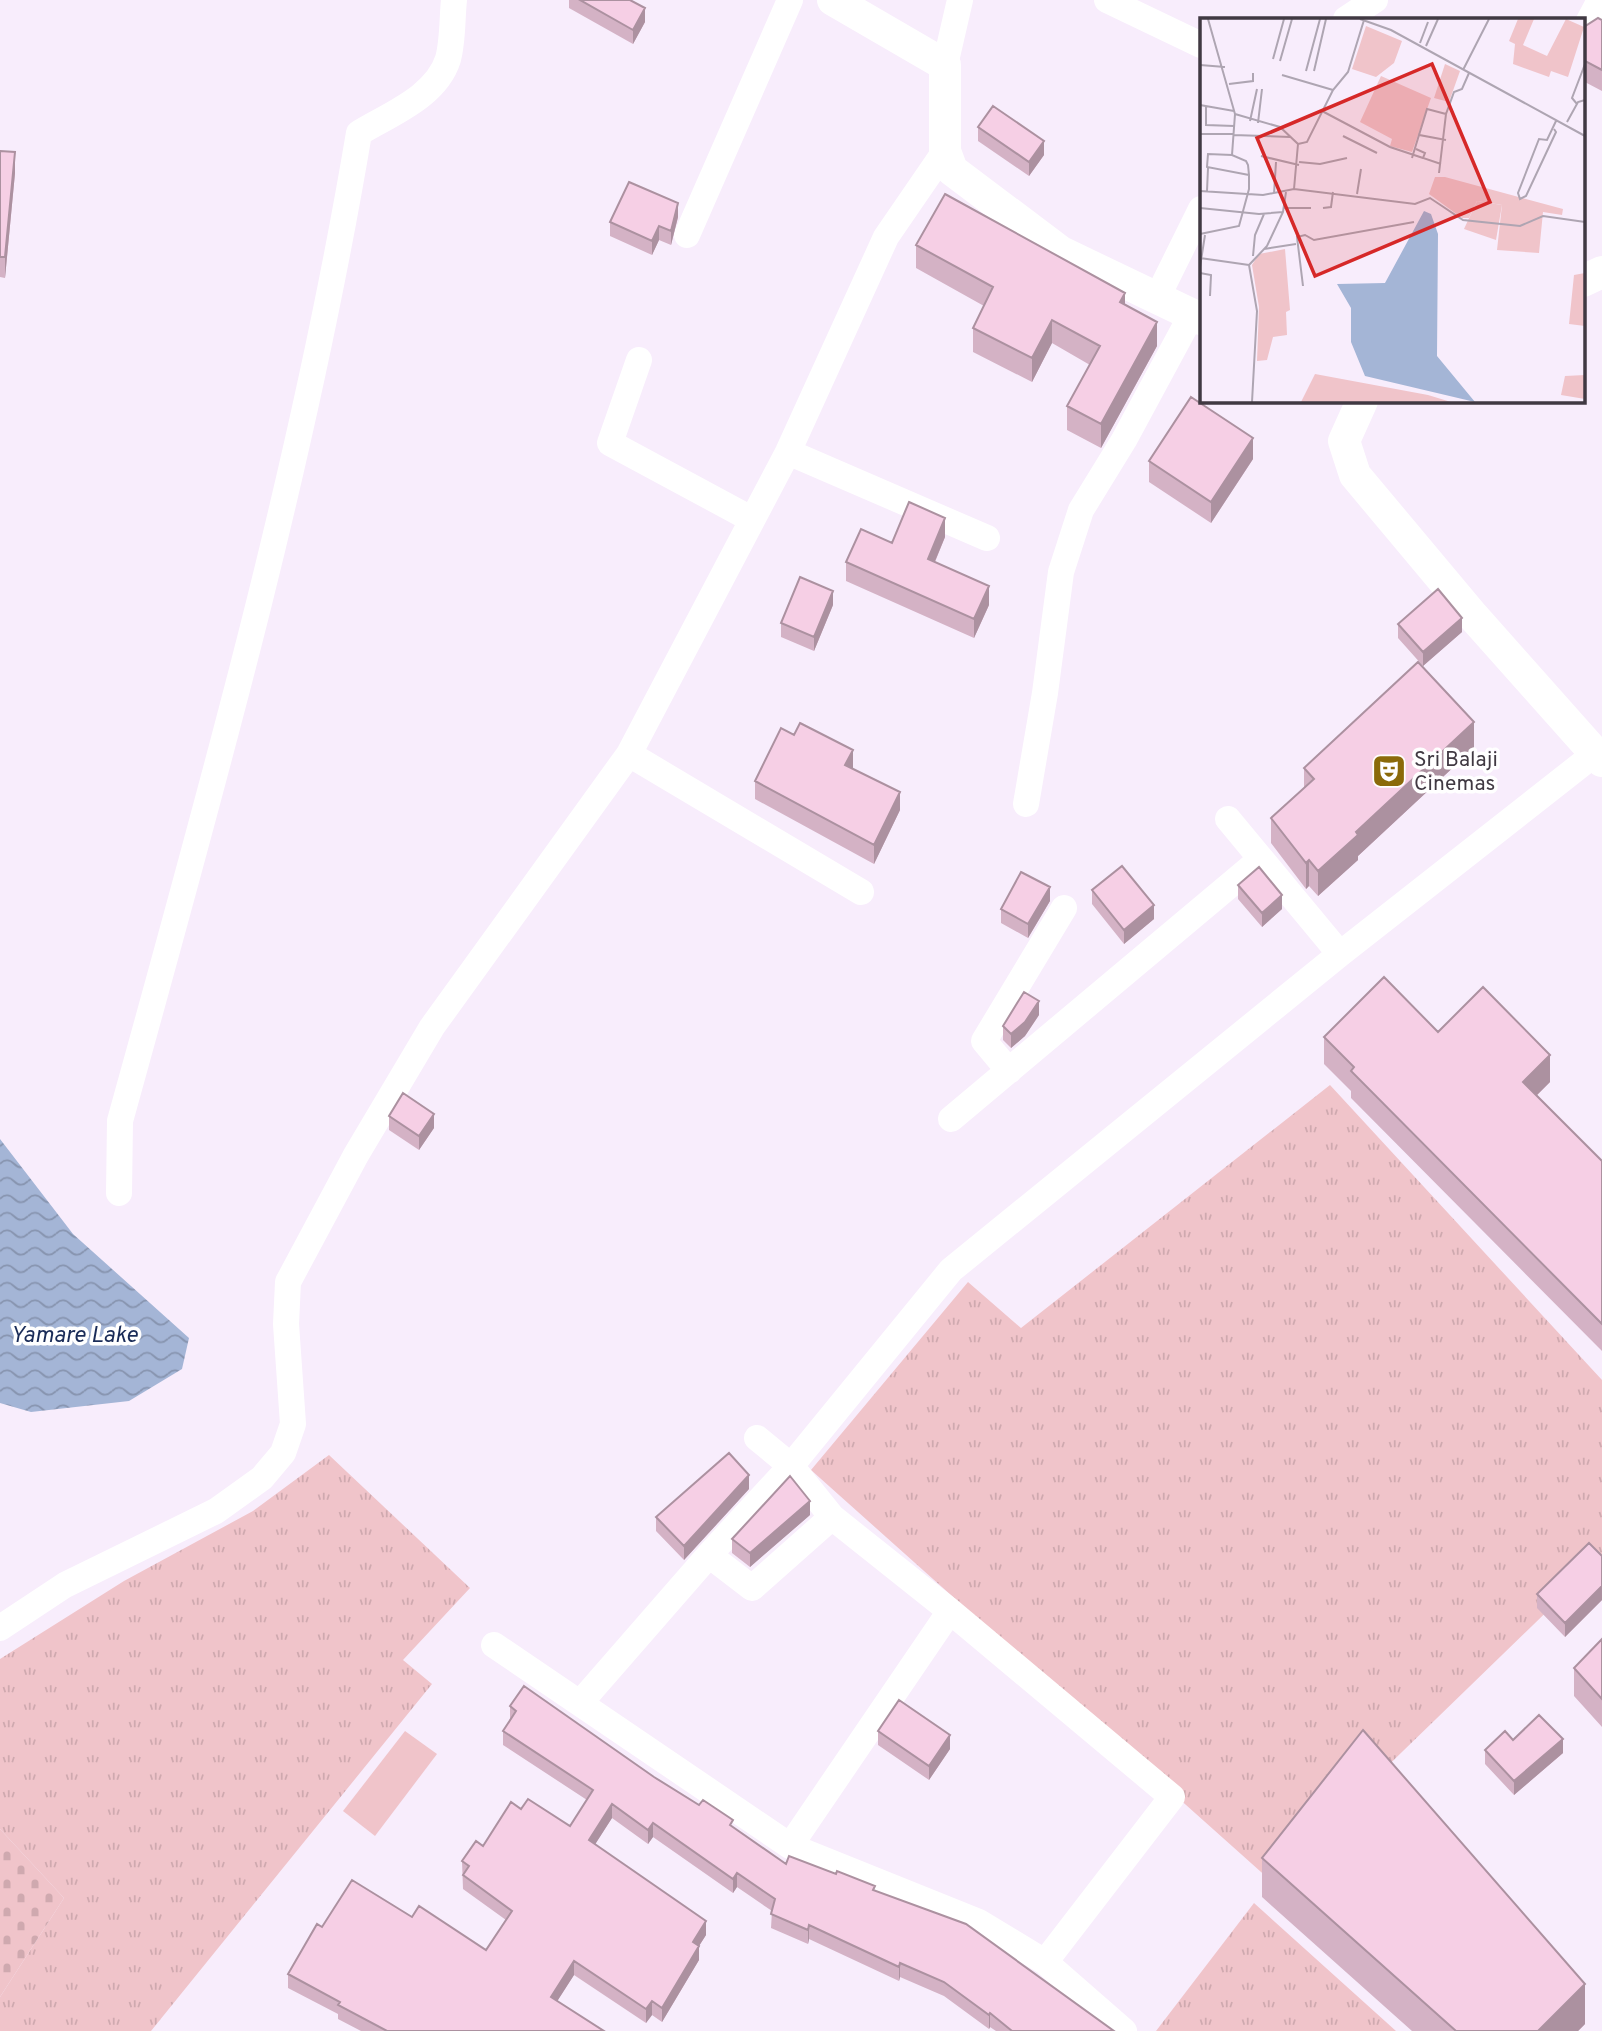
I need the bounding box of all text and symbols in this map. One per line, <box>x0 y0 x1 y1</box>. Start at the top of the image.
inset map <box>1200 18 1584 402</box>
place label: Sri Balaji Cinemas <box>1414 747 1498 798</box>
theatre icon: Sri Balaji Cinemas <box>1370 752 1408 790</box>
water label: Yamare Lake <box>10 1322 139 1351</box>

